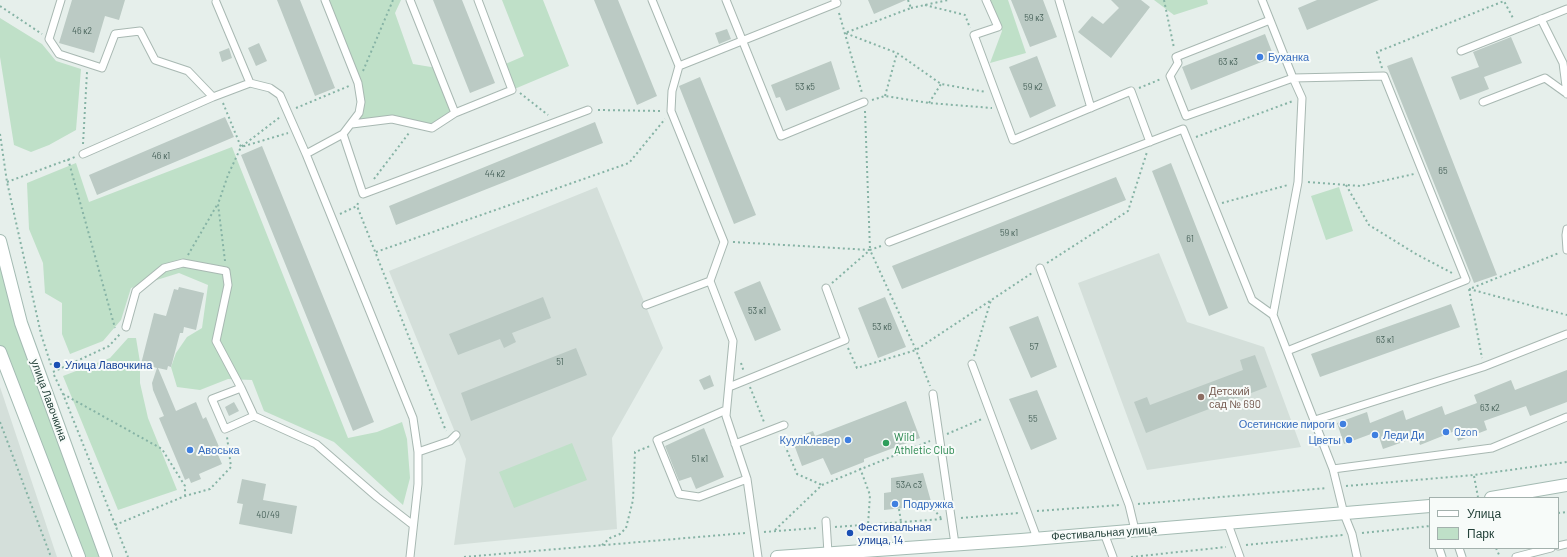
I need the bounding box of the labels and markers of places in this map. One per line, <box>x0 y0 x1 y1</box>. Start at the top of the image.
place label: Буханка <box>1268 50 1309 64</box>
marker: Буханка <box>1255 52 1265 62</box>
place label: Улица Лавочкина <box>65 358 152 372</box>
marker: Улица Лавочкина <box>52 360 62 370</box>
place label: Детский сад № 690 <box>1209 384 1261 410</box>
marker: Детский сад № 690 <box>1196 392 1206 402</box>
place label: Осетинские пироги <box>1239 417 1335 431</box>
marker: Осетинские пироги <box>1338 419 1348 429</box>
place label: Ozon <box>1454 425 1478 439</box>
marker: Ozon <box>1441 427 1451 437</box>
place label: Леди Ди <box>1383 428 1424 442</box>
place label: Wild Athletic Club <box>894 430 955 456</box>
marker: Леди Ди <box>1370 430 1380 440</box>
place label: КуулКлевер <box>780 433 840 447</box>
place label: Цветы <box>1308 433 1341 447</box>
marker: КуулКлевер <box>843 435 853 445</box>
marker: Цветы <box>1344 435 1354 445</box>
marker: Wild Athletic Club <box>881 438 891 448</box>
place label: Авоська <box>198 443 240 457</box>
marker: Авоська <box>185 445 195 455</box>
place label: Подружка <box>903 497 953 511</box>
marker: Подружка <box>890 499 900 509</box>
place label: Фестивальная улица, 14 <box>858 520 931 546</box>
marker: Фестивальная улица, 14 <box>845 528 855 538</box>

